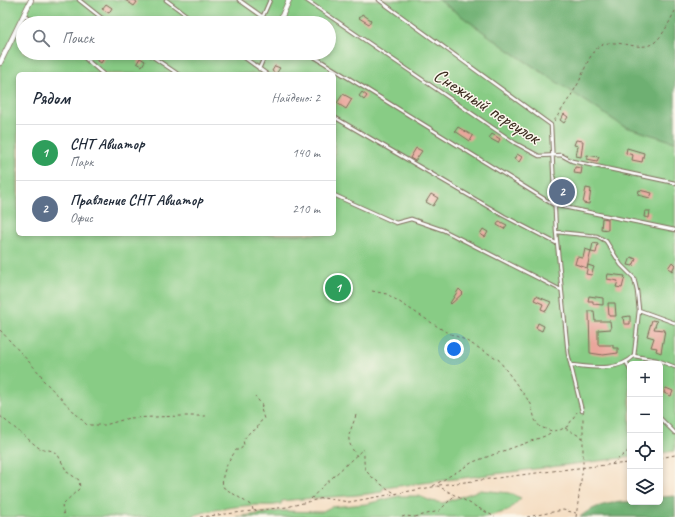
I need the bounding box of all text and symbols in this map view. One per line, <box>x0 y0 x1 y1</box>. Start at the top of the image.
search box <box>16 16 336 60</box>
icon: search <box>30 27 52 49</box>
text: Поиск <box>62 29 94 48</box>
street label: Снежный переулок <box>429 62 546 151</box>
text: Рядом <box>32 88 70 109</box>
text: Найдено: 2 <box>272 90 320 106</box>
text: СНТ Авиатор <box>70 135 144 154</box>
text: 1 <box>42 145 48 161</box>
text: 140 m <box>292 145 320 161</box>
text: Парк <box>70 154 93 170</box>
pin: 2 <box>549 177 575 207</box>
text: Правление СНТ Авиатор <box>70 191 203 210</box>
text: 2 <box>42 201 48 217</box>
text: 210 m <box>292 201 320 217</box>
text: Офис <box>70 210 93 226</box>
pin: 1 <box>325 273 351 303</box>
your location <box>444 339 464 359</box>
map controls <box>627 361 663 505</box>
button: + <box>627 361 663 397</box>
button: − <box>627 397 663 433</box>
button: locate <box>627 433 663 469</box>
button: layers <box>627 469 663 505</box>

